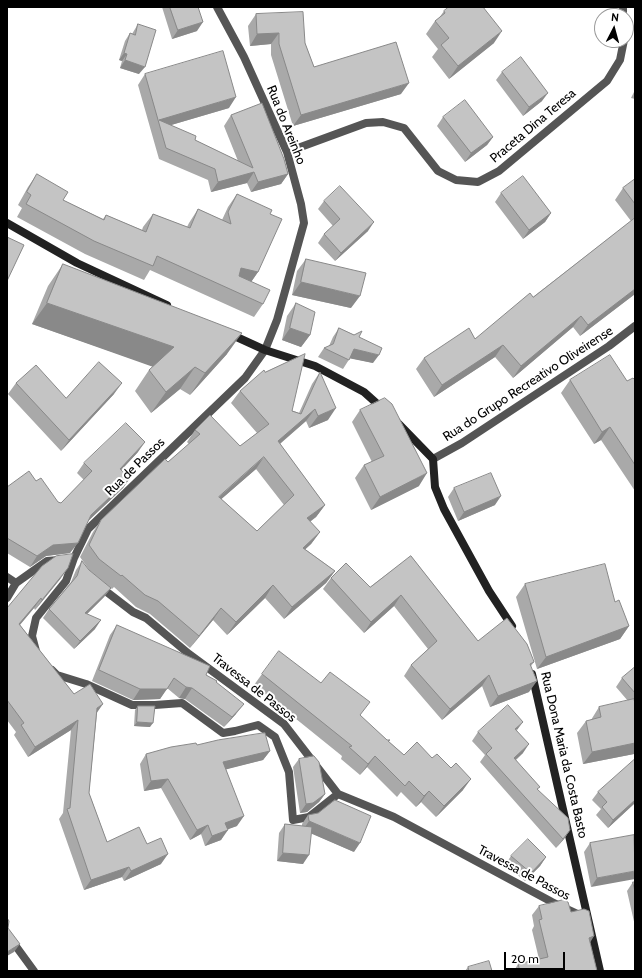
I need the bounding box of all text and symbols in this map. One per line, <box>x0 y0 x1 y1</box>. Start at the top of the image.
north arrow <box>594 8 634 48</box>
text: N <box>611 10 620 24</box>
street label: Rua do Areinho <box>263 83 309 167</box>
street label: Praceta Dina Teresa <box>487 86 579 166</box>
street label: Rua do Grupo Recreativo Oliveirense <box>440 323 616 445</box>
street label: Rua de Passos <box>102 435 168 499</box>
street label: Travessa de Passos <box>209 650 299 726</box>
street label: Rua Dona Maria da Costa Basto <box>537 670 591 840</box>
street label: Travessa de Passos <box>475 842 573 904</box>
scale bar <box>506 944 567 970</box>
text: 20 m <box>511 951 539 966</box>

